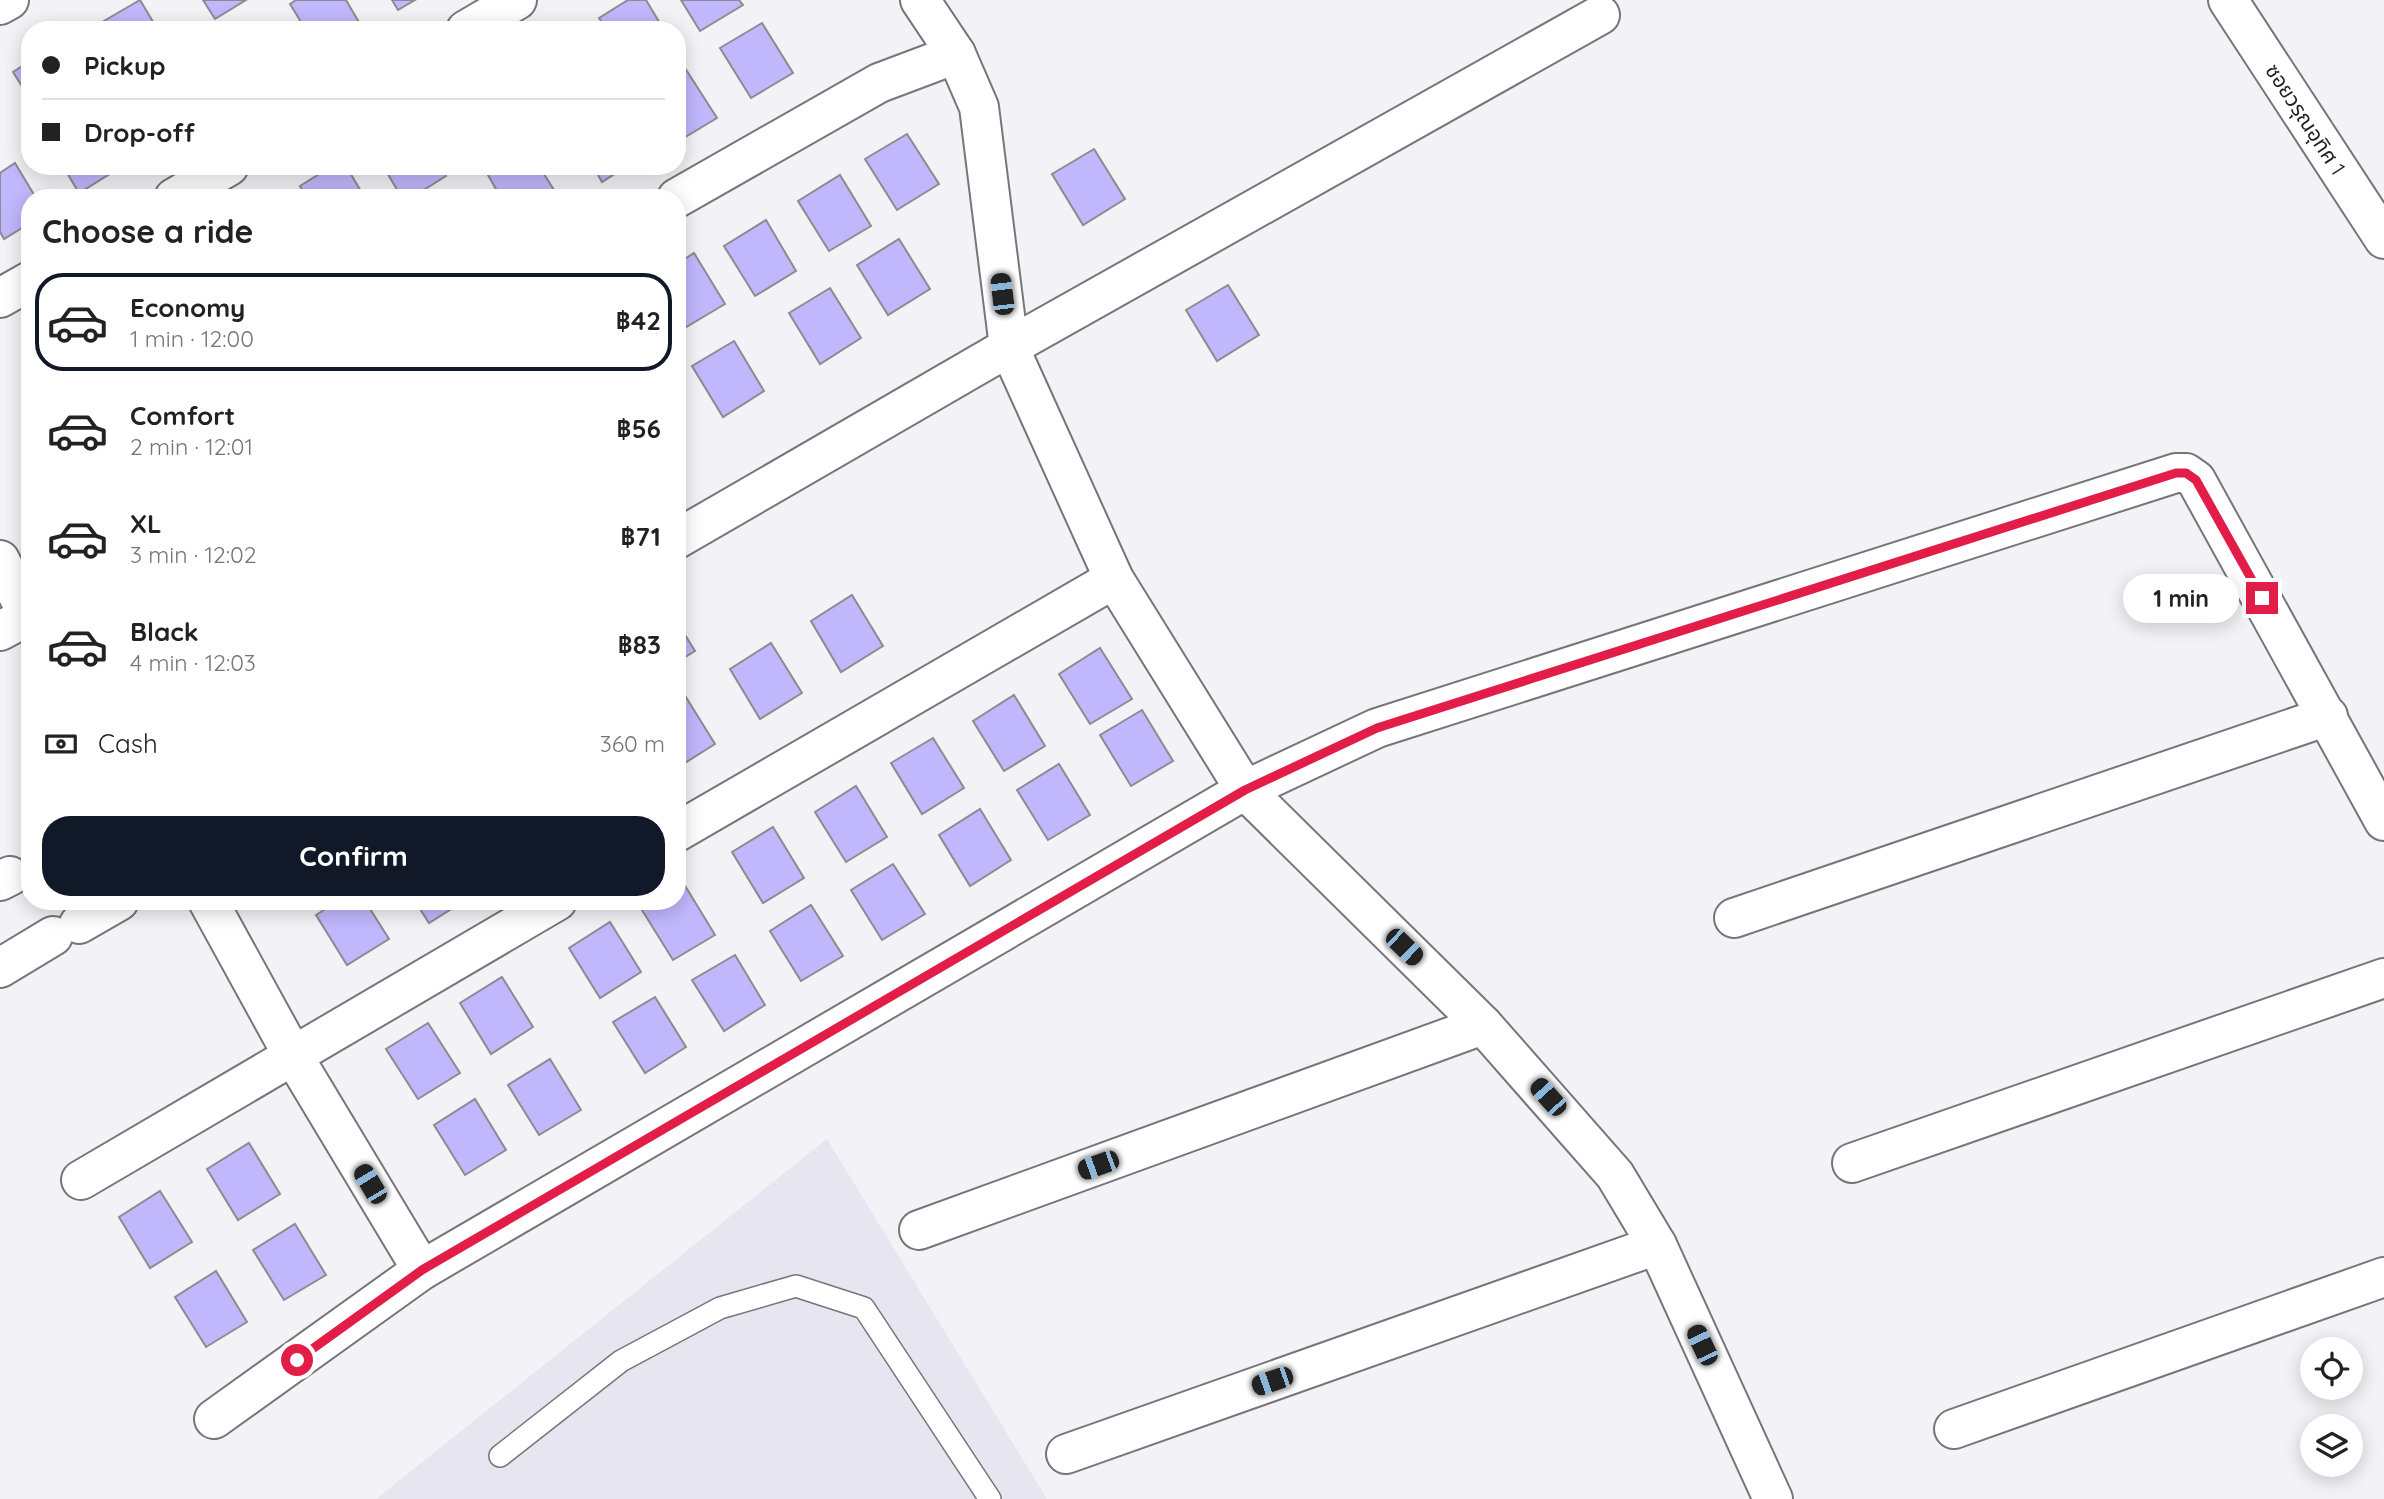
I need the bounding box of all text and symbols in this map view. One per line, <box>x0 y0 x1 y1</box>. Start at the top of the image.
text: Pickup <box>84 49 166 82</box>
street label: ซอยวรุณอุทิศ 1 <box>2260 58 2352 180</box>
text: Drop-off <box>84 116 195 149</box>
text: Choose a ride <box>42 211 254 251</box>
car <box>990 272 1015 316</box>
icon: car <box>46 291 109 354</box>
text: Economy <box>130 291 245 324</box>
text: ฿42 <box>616 304 661 337</box>
text: 1 min · 12:00 <box>130 324 254 353</box>
icon: car <box>46 399 109 462</box>
text: Comfort <box>130 399 235 432</box>
text: ฿56 <box>617 412 661 445</box>
text: 2 min · 12:01 <box>130 432 253 461</box>
icon: car <box>46 507 109 570</box>
text: XL <box>130 507 162 540</box>
text: ฿71 <box>620 520 661 553</box>
text: 3 min · 12:02 <box>130 540 257 569</box>
callout: 1 min <box>2122 574 2238 622</box>
route end <box>2246 582 2278 614</box>
text: 1 min <box>2153 584 2209 613</box>
icon: car <box>46 615 109 678</box>
text: Black <box>130 615 199 648</box>
text: ฿83 <box>618 628 661 661</box>
text: 4 min · 12:03 <box>130 648 256 677</box>
icon: cash <box>42 725 80 763</box>
text: Cash <box>98 727 158 760</box>
text: 360 m <box>600 729 665 758</box>
button: Confirm <box>42 816 665 896</box>
car <box>1382 925 1427 969</box>
car <box>1527 1074 1570 1120</box>
car <box>1075 1148 1122 1182</box>
car <box>351 1161 390 1207</box>
car <box>1684 1322 1721 1368</box>
map controls <box>2300 1337 2363 1477</box>
button: locate <box>2300 1337 2363 1400</box>
route start <box>281 1344 313 1376</box>
car <box>1249 1364 1296 1398</box>
button: layers <box>2300 1414 2363 1477</box>

